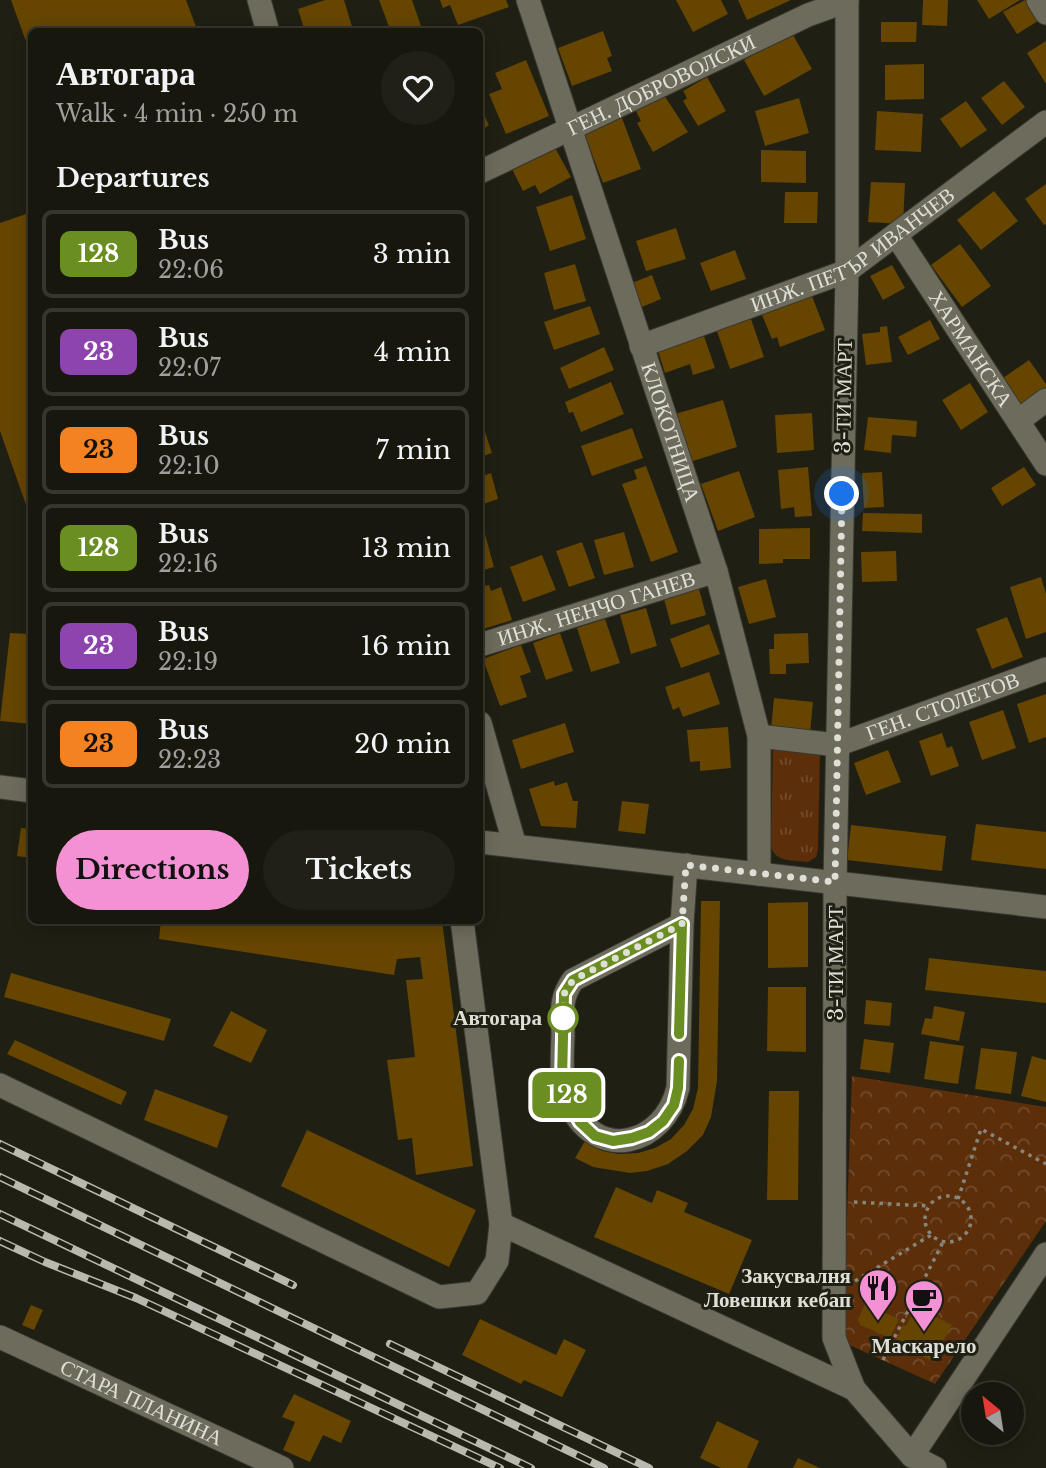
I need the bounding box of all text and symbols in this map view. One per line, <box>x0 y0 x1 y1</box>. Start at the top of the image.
street label: ГЕН. ДОБРОВОЛСКИ <box>563 29 760 141</box>
button: heart <box>381 51 455 125</box>
text: Автогара <box>56 53 195 94</box>
text: Walk · 4 min · 250 m <box>56 100 298 128</box>
text: Departures <box>56 162 210 194</box>
street label: ИНЖ. ПЕТЪР ИВАНЧЕВ <box>747 182 960 318</box>
text: Bus <box>158 224 209 256</box>
text: 3 min <box>373 238 451 270</box>
text: 128 <box>78 239 119 268</box>
text: 22:06 <box>158 256 224 284</box>
street label: ХАРМАНСКА <box>923 285 1019 413</box>
text: Bus <box>158 322 209 354</box>
text: 4 min <box>374 336 451 368</box>
text: 23 <box>83 337 114 366</box>
street label: 3-ТИ МАРТ <box>830 338 858 454</box>
text: 22:07 <box>158 354 221 382</box>
street label: КЛОКОТНИЦА <box>635 359 706 506</box>
text: Bus <box>158 420 209 452</box>
text: 7 min <box>376 434 451 466</box>
text: 23 <box>83 435 114 464</box>
text: 22:10 <box>158 452 220 480</box>
your location <box>824 476 859 511</box>
text: Bus <box>158 518 209 550</box>
text: 13 min <box>361 532 451 564</box>
text: 128 <box>78 533 119 562</box>
text: 22:16 <box>158 550 218 578</box>
street label: ИНЖ. НЕНЧО ГАНЕВ <box>494 565 699 652</box>
text: Bus <box>158 616 209 648</box>
text: 16 min <box>361 630 451 662</box>
text: 23 <box>83 631 114 660</box>
text: 22:19 <box>158 648 218 676</box>
street label: ГЕН. СТОЛЕТОВ <box>862 667 1023 746</box>
text: Bus <box>158 714 209 746</box>
text: 20 min <box>354 728 451 760</box>
text: 23 <box>83 729 114 758</box>
text: 22:23 <box>158 746 221 774</box>
button: Directions <box>56 830 249 910</box>
button: Tickets <box>263 830 455 910</box>
street label: 3-ТИ МАРТ <box>823 905 849 1021</box>
marker: Автогара <box>548 1003 578 1033</box>
place label: Автогара <box>453 1005 542 1031</box>
line badge: 128 <box>527 1072 607 1118</box>
text: 128 <box>546 1080 588 1109</box>
place label: Закусвалня Ловешки кебап <box>704 1263 851 1313</box>
restaurant icon: Закусвалня Ловешки кебап <box>857 1267 899 1322</box>
cafe icon: Маскарело <box>903 1278 945 1333</box>
place label: Маскарело <box>871 1333 977 1359</box>
street label: СТАРА ПЛАНИНА <box>56 1354 228 1452</box>
north arrow <box>961 1382 1024 1446</box>
map controls <box>961 1382 1024 1445</box>

